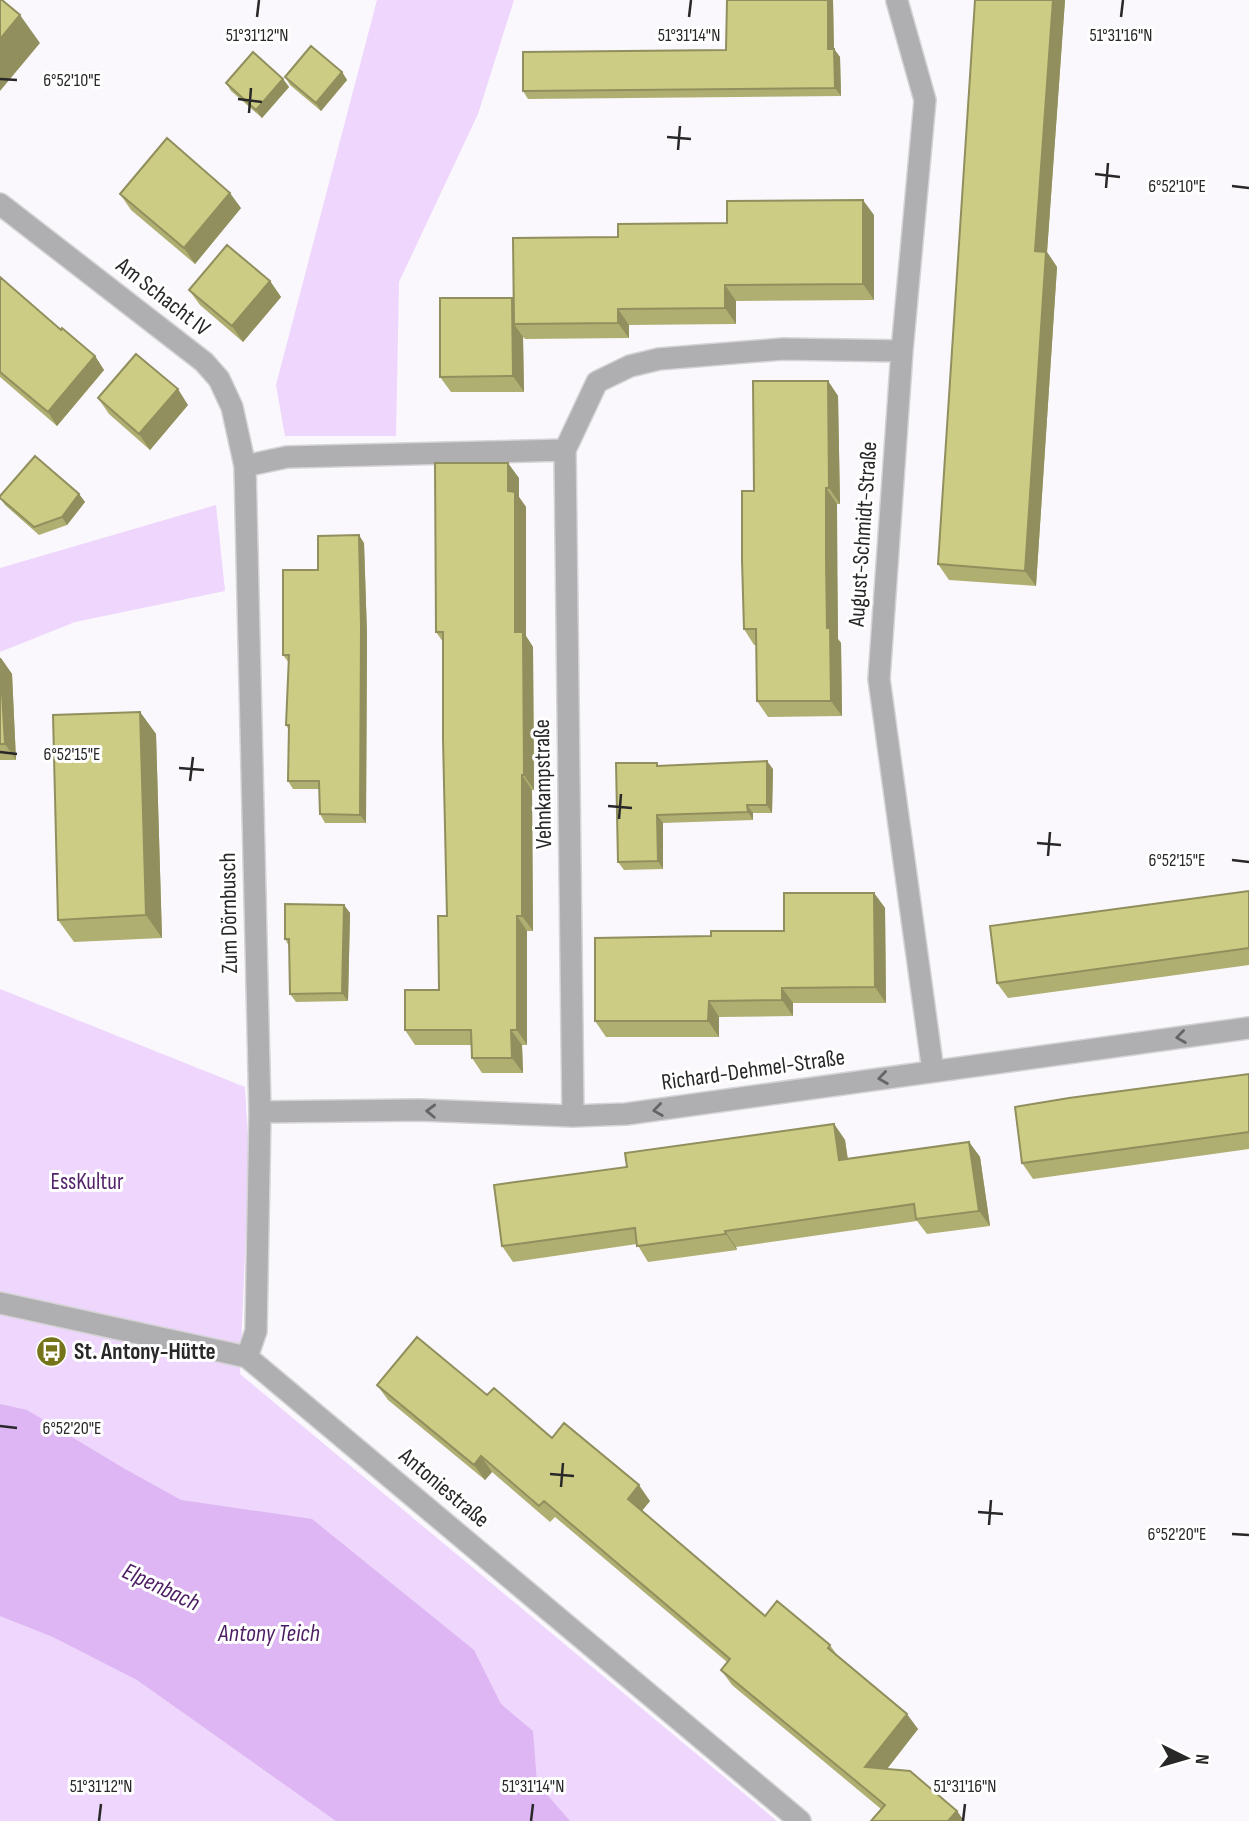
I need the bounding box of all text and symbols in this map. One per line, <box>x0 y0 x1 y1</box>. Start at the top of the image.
text: 51°31'12"N <box>226 25 288 46</box>
text: 51°31'14"N <box>658 25 720 46</box>
text: 51°31'16"N <box>1090 25 1152 46</box>
text: 6°52'10"E <box>43 70 101 91</box>
text: 6°52'10"E <box>1148 176 1206 197</box>
street label: Am Schacht IV <box>110 251 216 343</box>
street label: August-Schmidt-Straße <box>842 441 883 628</box>
street label: Vehnkampstraße <box>528 719 558 849</box>
text: 6°52'15"E <box>44 744 100 765</box>
text: 6°52'15"E <box>1149 850 1205 871</box>
street label: Zum Dörnbusch <box>214 852 244 974</box>
one-way arrow <box>1176 1030 1187 1045</box>
street label: Richard-Dehmel-Straße <box>659 1043 847 1097</box>
one-way arrow <box>877 1071 889 1086</box>
one-way arrow <box>652 1102 664 1117</box>
one-way arrow <box>425 1103 436 1118</box>
park label: EssKultur <box>51 1168 124 1196</box>
bus stop icon: St. Antony-Hütte <box>34 1335 68 1369</box>
place label: St. Antony-Hütte <box>74 1338 216 1366</box>
text: 6°52'20"E <box>43 1418 101 1439</box>
street label: Antoniestraße <box>392 1442 495 1534</box>
text: 6°52'20"E <box>1148 1524 1206 1545</box>
water label: Elpenbach <box>118 1557 204 1617</box>
water label: Antony Teich <box>217 1619 320 1648</box>
north arrow <box>1151 1723 1221 1793</box>
text: N <box>1190 1753 1213 1765</box>
text: 51°31'12"N <box>70 1776 132 1797</box>
text: 51°31'14"N <box>502 1776 564 1797</box>
text: 51°31'16"N <box>934 1776 996 1797</box>

